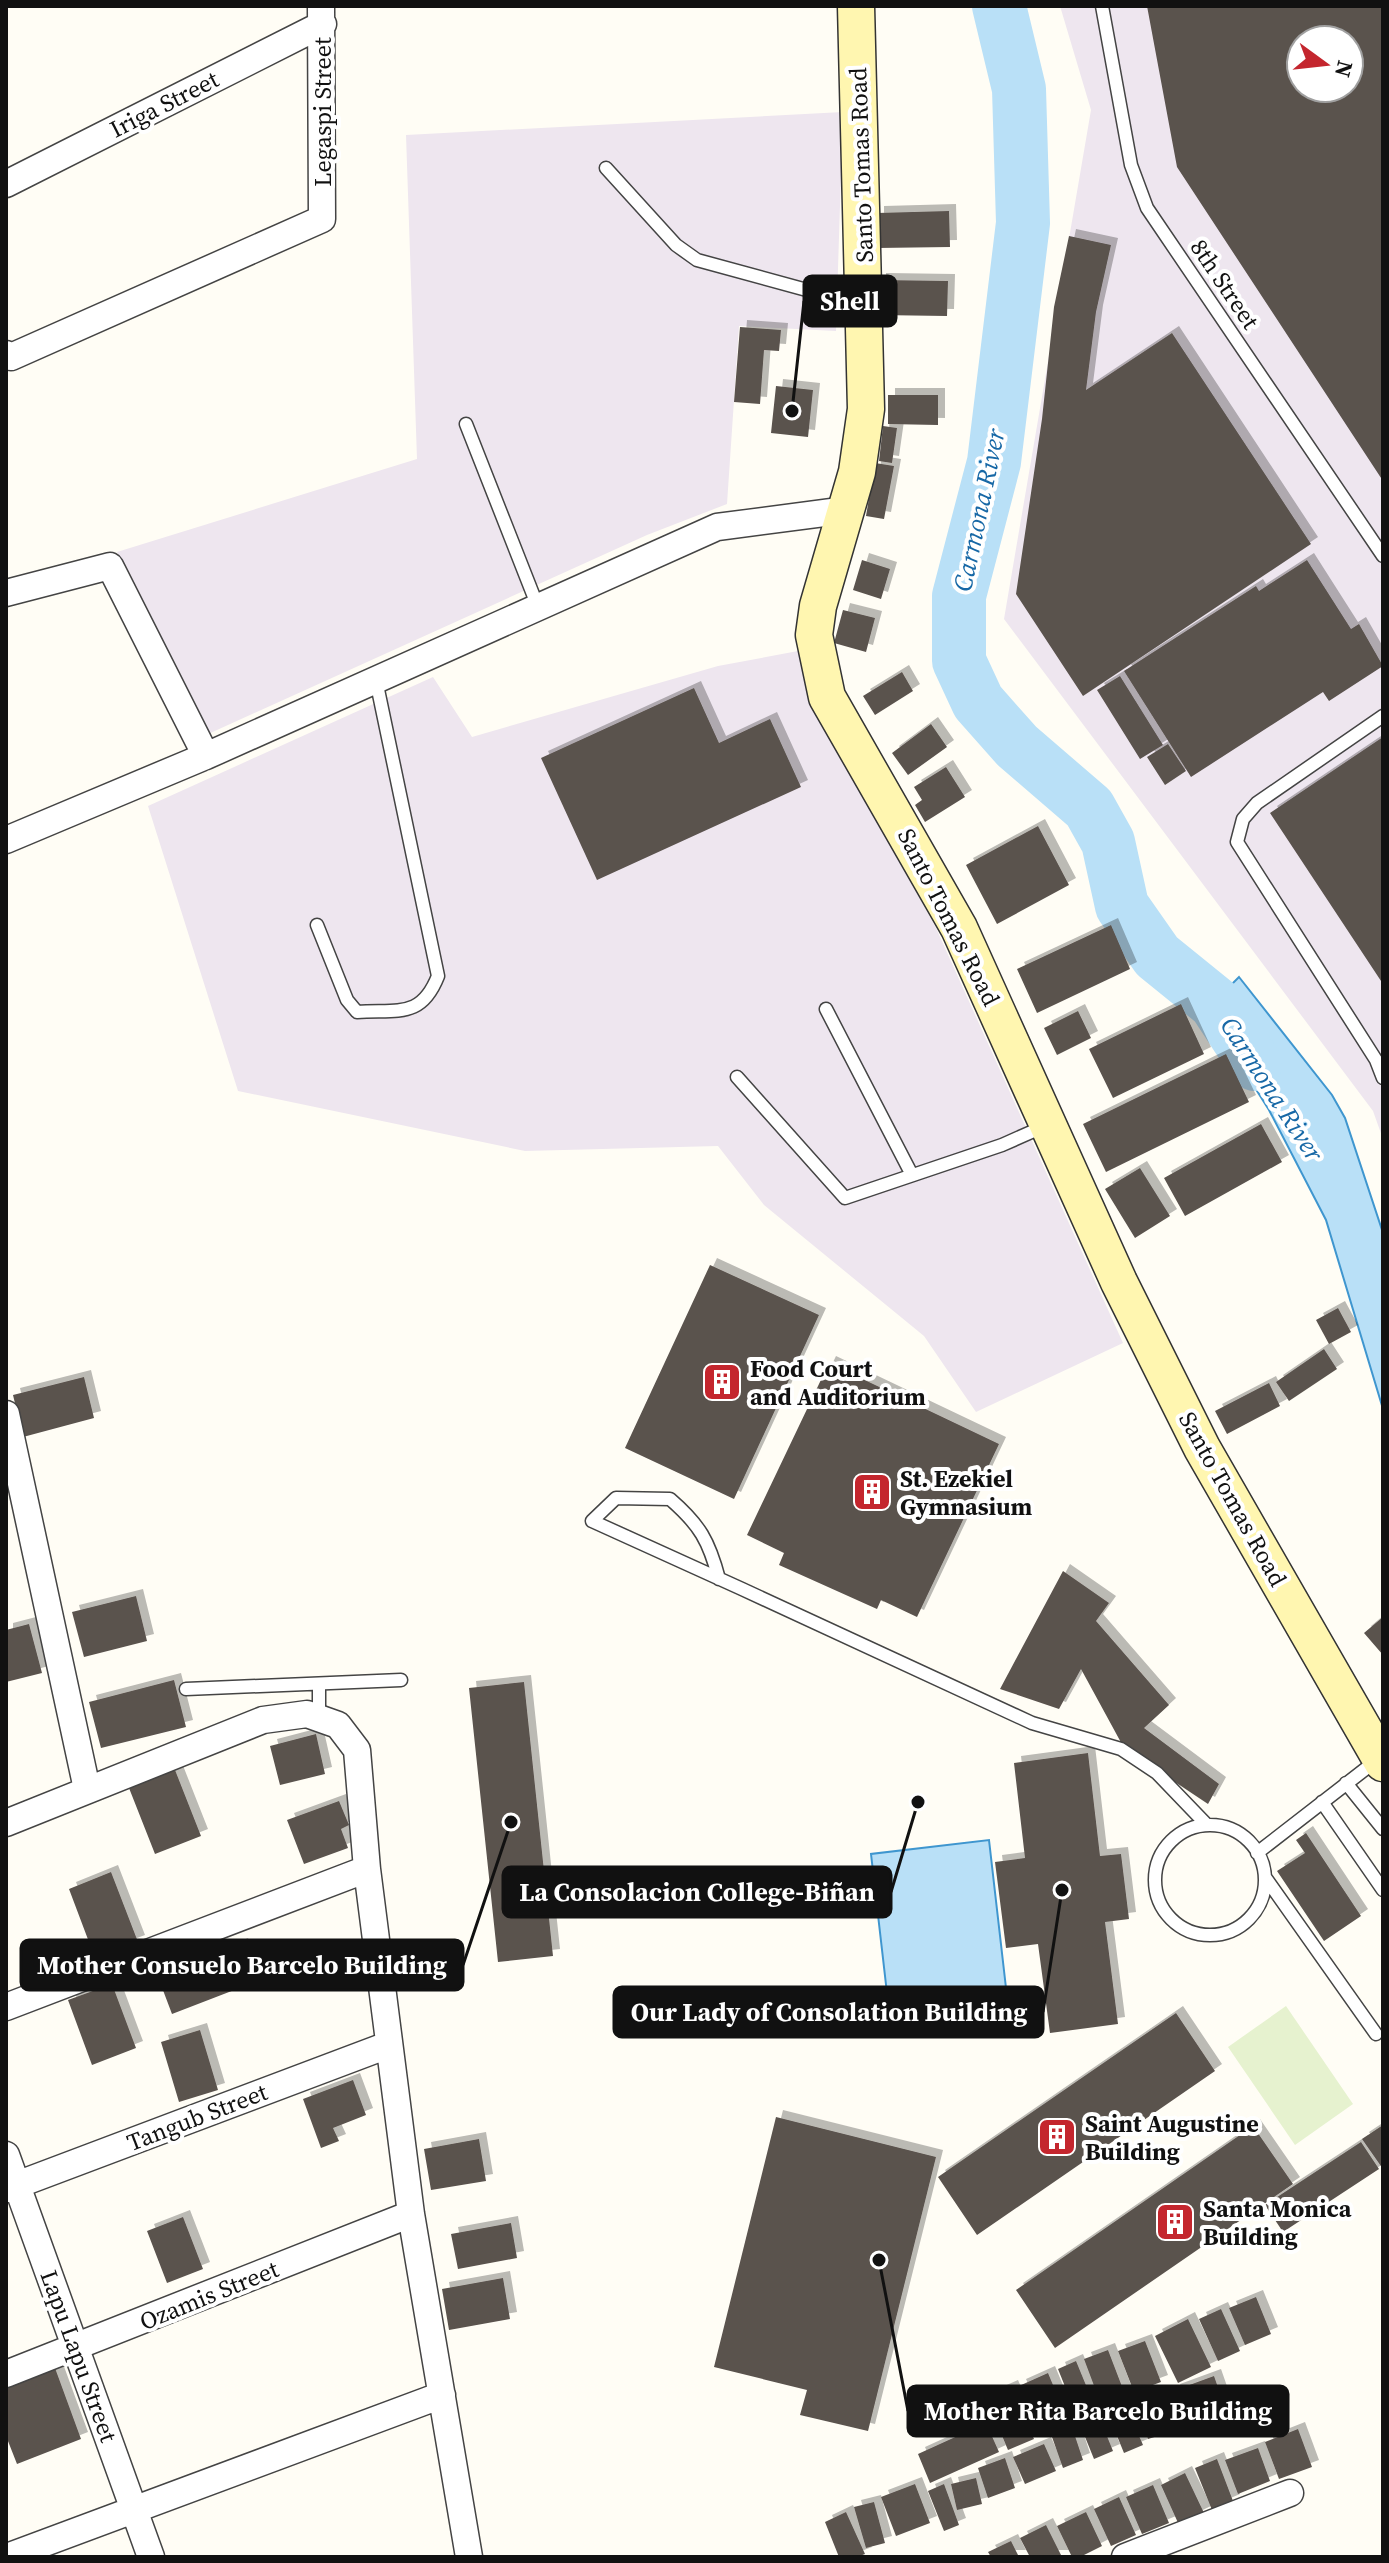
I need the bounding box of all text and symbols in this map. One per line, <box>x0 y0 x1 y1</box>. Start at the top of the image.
north arrow <box>1285 24 1365 104</box>
street label: Legaspi Street <box>306 37 339 187</box>
text: N <box>1328 58 1361 81</box>
street label: Iriga Street <box>104 62 224 145</box>
street label: Santo Tomas Road <box>841 67 881 263</box>
street label: 8th Street <box>1183 233 1267 336</box>
callout: Shell <box>804 276 896 326</box>
text: Shell <box>820 283 880 319</box>
water label: Carmona River <box>944 425 1014 595</box>
street label: Santo Tomas Road <box>890 823 1008 1012</box>
water label: Carmona River <box>1212 1010 1332 1169</box>
place label: Food Court and Auditorium <box>750 1352 926 1413</box>
building icon: Food Court and Auditorium <box>701 1361 743 1403</box>
street label: Santo Tomas Road <box>1171 1406 1295 1593</box>
place label: St. Ezekiel Gymnasium <box>900 1462 1033 1523</box>
building icon: St. Ezekiel Gymnasium <box>851 1471 893 1513</box>
callout: La Consolacion College-Biñan <box>503 1867 891 1917</box>
text: La Consolacion College-Biñan <box>519 1874 875 1910</box>
callout: Mother Consuelo Barcelo Building <box>21 1940 463 1990</box>
text: Mother Consuelo Barcelo Building <box>37 1947 447 1983</box>
callout: Our Lady of Consolation Building <box>614 1987 1043 2037</box>
text: Our Lady of Consolation Building <box>631 1994 1027 2030</box>
street label: Tangub Street <box>122 2075 272 2159</box>
place label: Saint Augustine Building <box>1085 2107 1259 2168</box>
building icon: Saint Augustine Building <box>1036 2116 1078 2158</box>
place label: Santa Monica Building <box>1203 2192 1352 2253</box>
building icon: Santa Monica Building <box>1154 2201 1196 2243</box>
street label: Ozamis Street <box>135 2252 283 2338</box>
street label: Lapu Lapu Street <box>33 2265 125 2447</box>
callout: Mother Rita Barcelo Building <box>908 2386 1288 2436</box>
text: Mother Rita Barcelo Building <box>924 2393 1272 2429</box>

